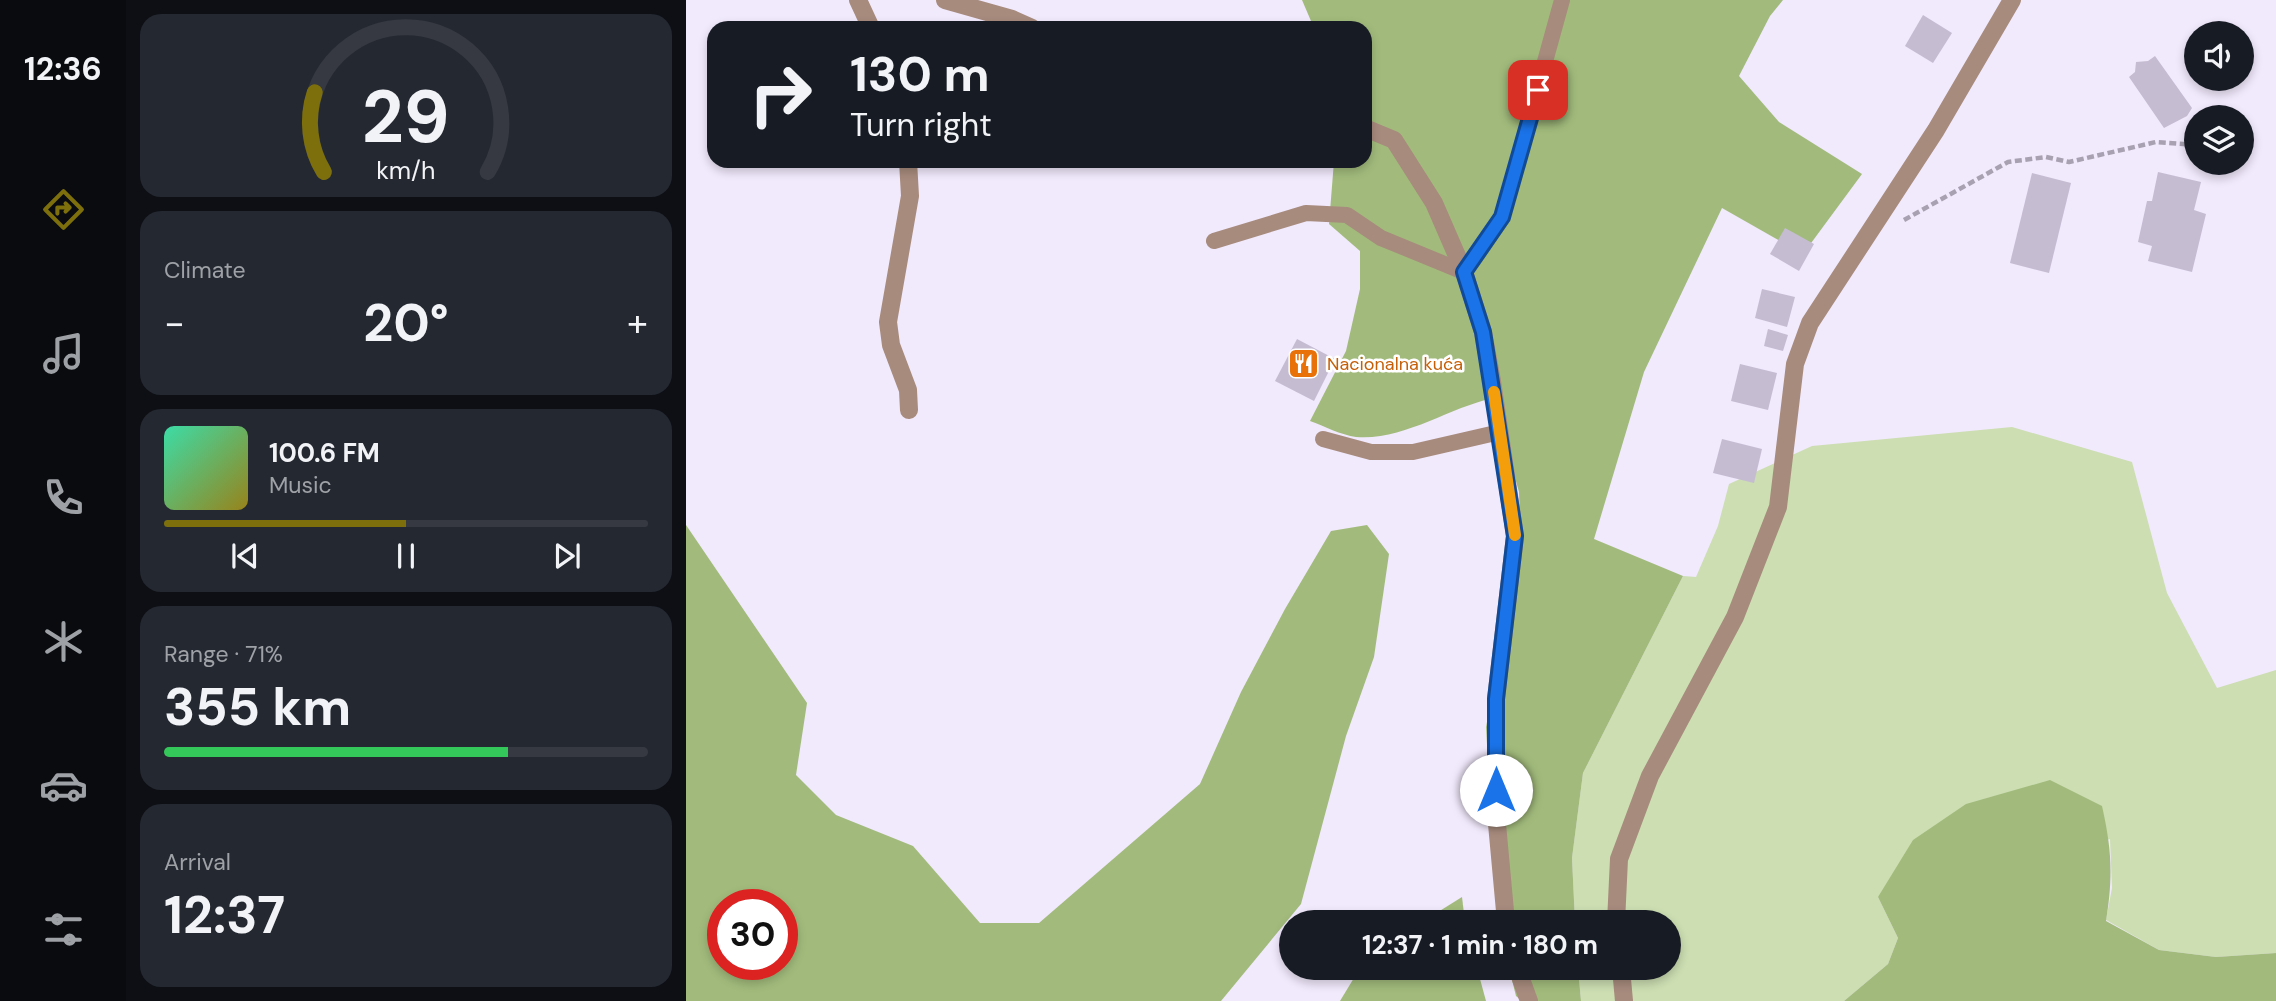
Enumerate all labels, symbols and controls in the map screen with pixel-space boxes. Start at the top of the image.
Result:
map controls [2184,21,2254,175]
button: sound [2184,21,2254,91]
text: 130 m [850,42,990,106]
text: 12:36 [24,48,102,90]
icon: right [735,49,826,140]
pin [1508,60,1568,120]
text: 29 [362,70,450,165]
icon: arrive [1519,71,1557,109]
text: Turn right [850,104,992,146]
button: layers [2184,105,2254,175]
text: km/h [376,154,436,187]
icon: directions [39,185,88,234]
text: Climate [164,255,246,285]
text: 20° [363,289,449,357]
text: − [164,298,185,348]
text: + [627,298,648,348]
icon: music [39,329,88,378]
restaurant icon: Nacionalna kuća [1287,347,1321,381]
place label: Nacionalna kuća [1327,352,1463,376]
text: 100.6 FM [269,436,380,470]
text: Music [269,470,332,500]
icon: phone [39,473,88,522]
icon: previous [226,537,264,575]
icon: pause [387,537,425,575]
icon: next [548,537,586,575]
icon: climate [39,617,88,666]
text: Range · 71% [164,639,283,669]
text: 355 km [164,673,351,741]
position arrow [1459,753,1533,827]
icon: car [39,761,88,810]
text: Arrival [164,847,231,877]
text: 12:37 [164,881,285,949]
speed limit sign: 30 [707,889,798,980]
icon: filters [39,905,88,954]
text: 12:37 · 1 min · 180 m [1362,928,1598,962]

